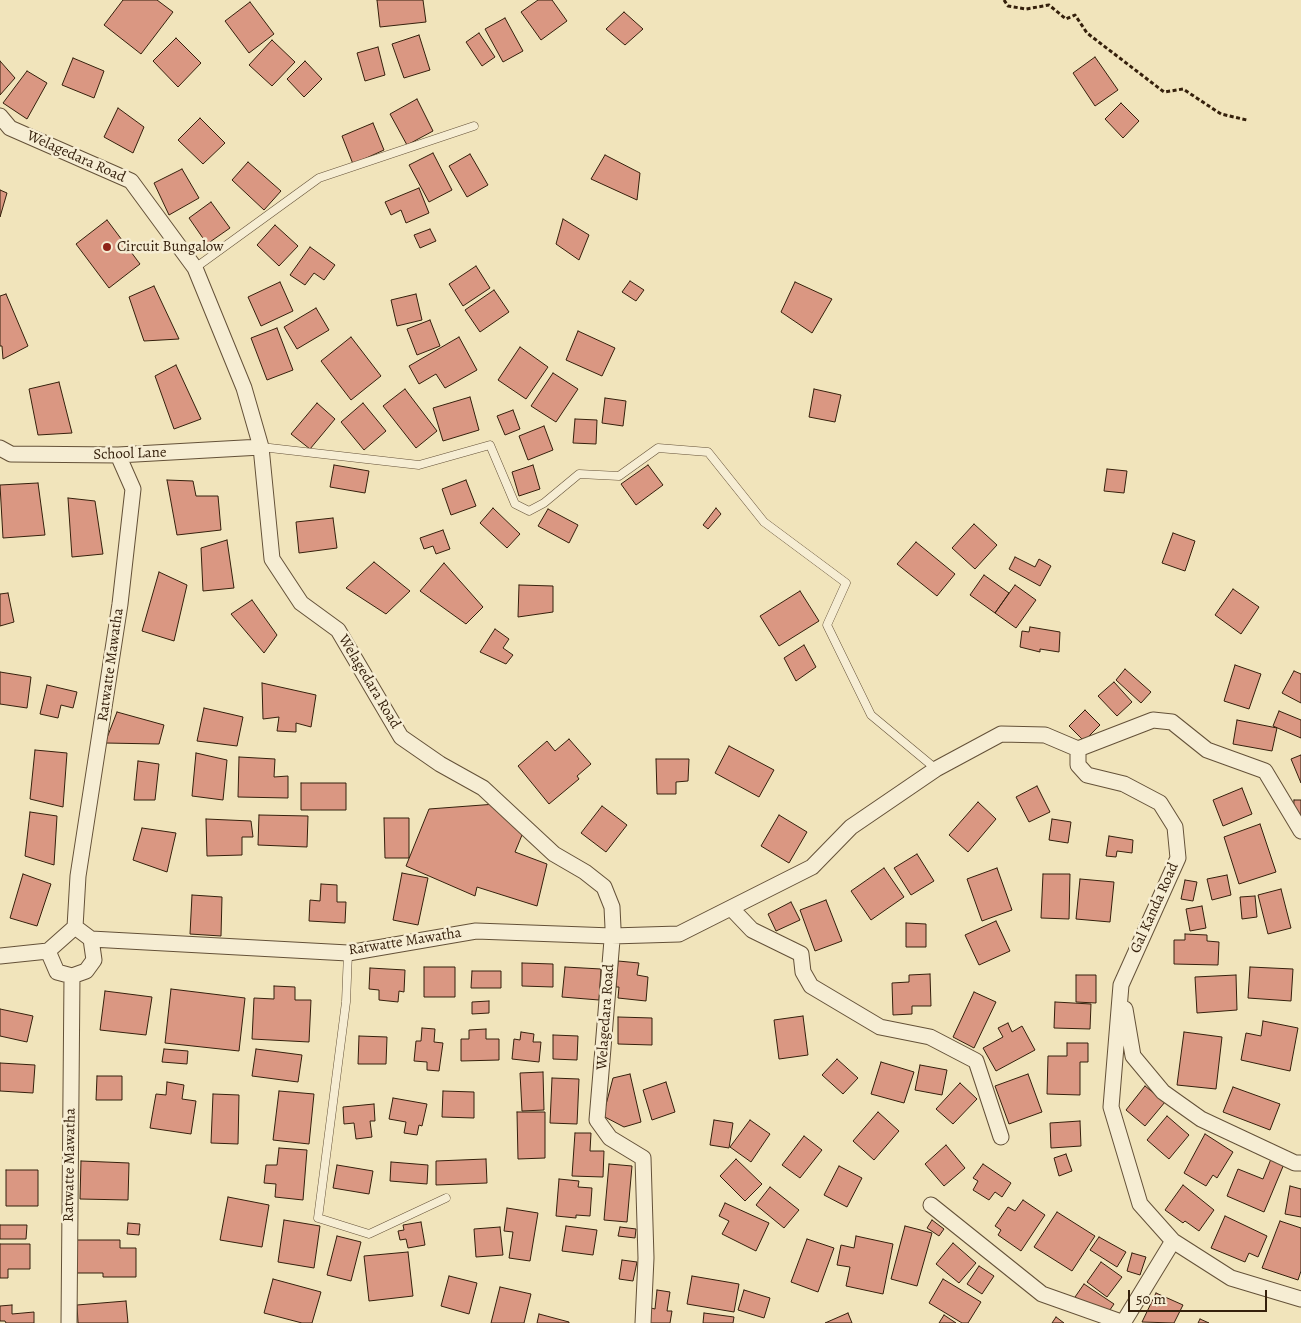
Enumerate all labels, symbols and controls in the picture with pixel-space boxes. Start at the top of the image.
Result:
street label: Welagedara Road [24,127,128,187]
place label: Circuit Bungalow [117,238,224,256]
marker: Circuit Bungalow [101,241,113,253]
street label: School Lane [93,444,167,464]
street label: Ratwatte Mawatha [94,607,128,723]
street label: Welagedara Road [334,632,404,732]
street label: Gal Kanda Road [1127,860,1183,956]
street label: Ratwatte Mawatha [347,924,463,960]
street label: Welagedara Road [593,963,619,1071]
street label: Ratwatte Mawatha [60,1108,80,1222]
scale bar [1131,1280,1270,1312]
text: 50 m [1136,1289,1166,1309]

